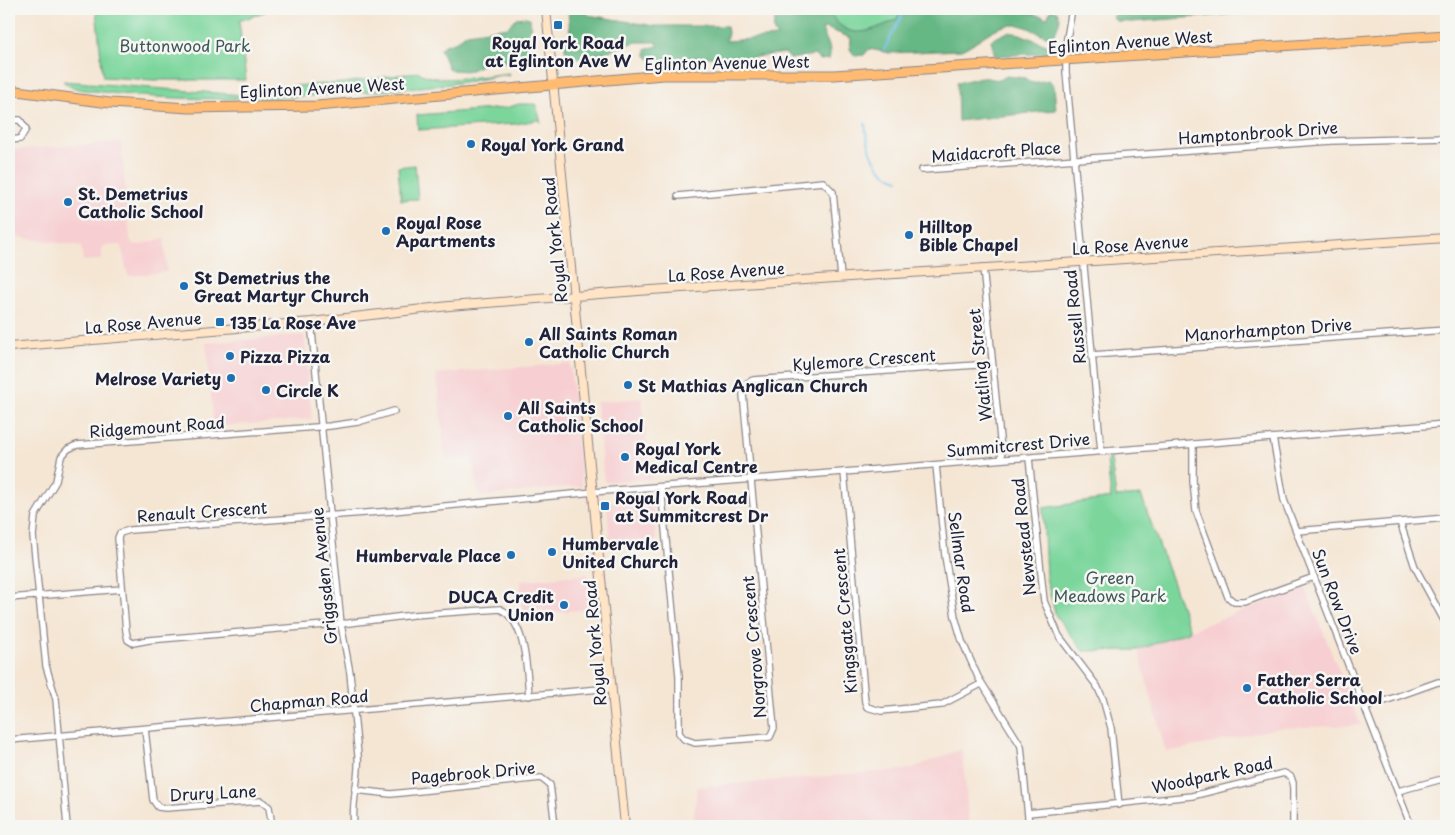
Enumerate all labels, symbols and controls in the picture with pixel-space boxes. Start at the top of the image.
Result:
marker: Royal York Road at Eglinton Ave W [552,19,564,31]
street label: Eglinton Avenue West [1047,23,1213,59]
place label: Royal York Road at Eglinton Ave W [485,30,632,72]
park label: Buttonwood Park [119,33,251,57]
street label: Eglinton Avenue West [644,49,810,75]
street label: Eglinton Avenue West [239,71,405,103]
street label: Hamptonbrook Drive [1177,114,1339,150]
place label: Royal York Grand [481,132,624,156]
street label: Maidacroft Place [930,134,1062,168]
marker: Royal York Grand [465,138,477,150]
street label: Royal York Road [535,176,573,304]
place label: St. Demetrius Catholic School [78,181,204,223]
marker: St. Demetrius Catholic School [62,196,74,208]
place label: Royal Rose Apartments [396,210,495,252]
place label: Hilltop Bible Chapel [919,214,1018,256]
marker: Royal Rose Apartments [380,225,392,237]
street label: La Rose Avenue [1071,228,1189,260]
marker: Hilltop Bible Chapel [903,229,915,241]
street label: La Rose Avenue [667,255,785,287]
place label: St Demetrius the Great Martyr Church [194,265,369,307]
street label: Russell Road [1057,268,1091,366]
marker: St Demetrius the Great Martyr Church [178,280,190,292]
street label: La Rose Avenue [84,305,202,339]
street label: Watling Street [961,307,997,423]
place label: 135 La Rose Ave [230,310,356,334]
street label: Manorhampton Drive [1184,311,1352,347]
marker: 135 La Rose Ave [214,316,226,328]
place label: All Saints Roman Catholic Church [538,321,678,363]
marker: All Saints Roman Catholic Church [523,336,535,348]
street label: Kylemore Crescent [792,342,937,376]
place label: Pizza Pizza [240,344,330,368]
marker: Pizza Pizza [224,350,236,362]
place label: Melrose Variety [95,366,221,390]
marker: Melrose Variety [225,372,237,384]
place label: St Mathias Anglican Church [638,373,868,397]
place label: Circle K [276,378,339,402]
marker: St Mathias Anglican Church [622,379,634,391]
marker: Circle K [260,384,272,396]
place label: All Saints Catholic School [517,395,644,437]
street label: Ridgemount Road [88,409,226,443]
marker: All Saints Catholic School [502,410,514,422]
street label: Summitcrest Drive [945,426,1091,462]
place label: Royal York Medical Centre [635,436,758,478]
marker: Royal York Medical Centre [619,451,631,463]
street label: Newstead Road [1005,477,1041,597]
place label: Royal York Road at Summitcrest Dr [615,485,769,527]
street label: Renault Crescent [136,494,268,528]
marker: Royal York Road at Summitcrest Dr [599,500,611,512]
street label: Griggsden Avenue [304,506,342,646]
street label: Sellmar Road [943,510,981,614]
place label: Humbervale United Church [562,531,678,573]
place label: Humbervale Place [356,543,501,567]
street label: Sun Row Drive [1307,545,1369,657]
marker: Humbervale United Church [546,546,558,558]
street label: Kingsgate Crescent [826,547,862,695]
marker: Humbervale Place [505,549,517,561]
park label: Green Meadows Park [1054,565,1167,607]
street label: Norgrove Crescent [735,574,771,719]
street label: Royal York Road [577,579,611,707]
place label: DUCA Credit Union [448,584,554,626]
marker: DUCA Credit Union [558,599,570,611]
place label: Father Serra Catholic School [1257,667,1383,709]
marker: Father Serra Catholic School [1241,682,1253,694]
street label: Chapman Road [249,683,369,717]
street label: Woodpark Road [1149,749,1275,799]
street label: Pagebrook Drive [410,755,536,789]
street label: Drury Lane [169,778,257,806]

